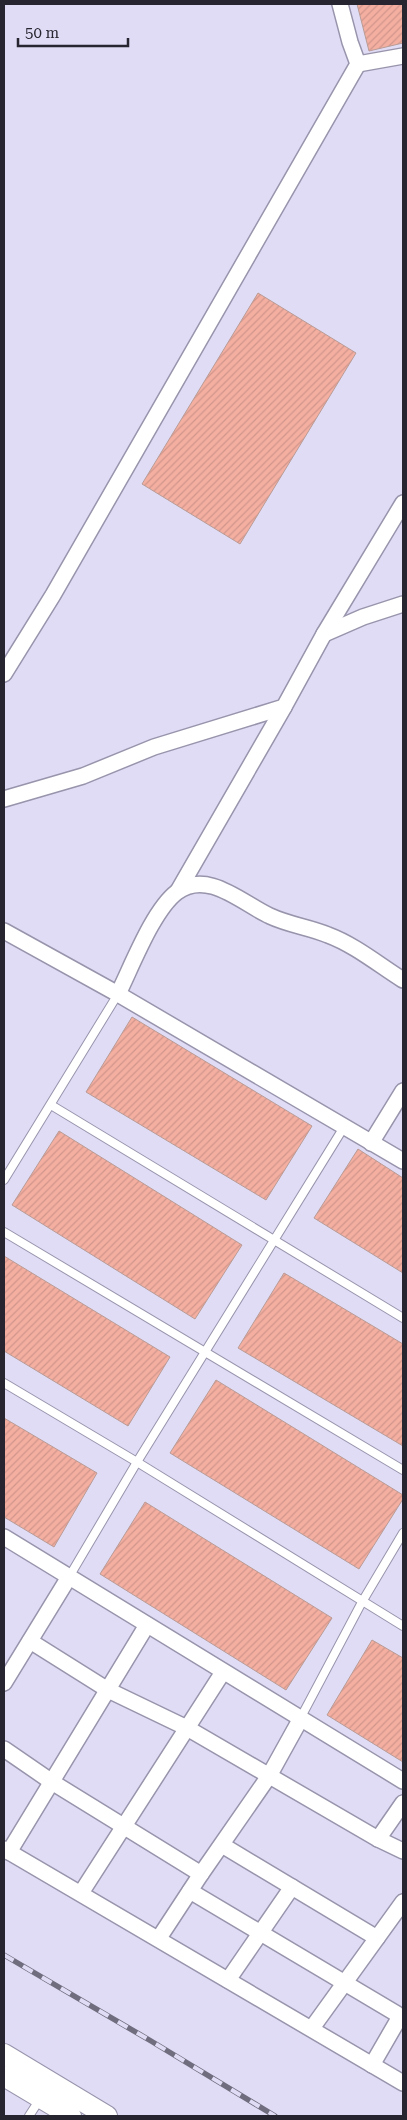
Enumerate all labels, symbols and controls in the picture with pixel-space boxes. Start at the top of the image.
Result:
scale bar [18,15,128,47]
text: 50 m [25,24,60,42]

